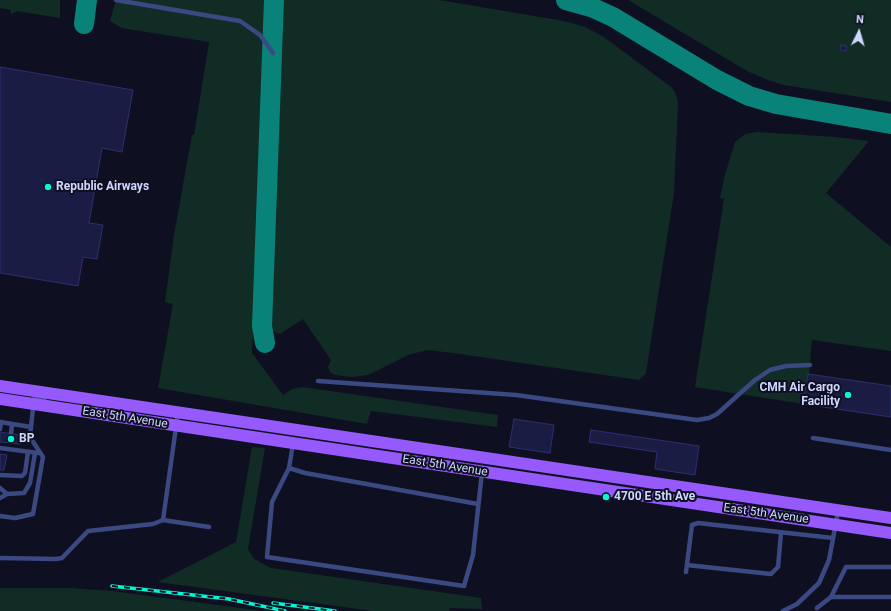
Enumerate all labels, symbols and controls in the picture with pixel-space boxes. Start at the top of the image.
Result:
north arrow [839,12,879,52]
text: N [856,13,865,26]
place label: Republic Airways [56,180,149,194]
marker: Republic Airways [43,182,53,192]
place label: CMH Air Cargo Facility [759,381,840,409]
marker: CMH Air Cargo Facility [843,390,853,400]
street label: East 5th Avenue [81,404,169,432]
place label: BP [19,432,34,446]
marker: BP [6,434,16,444]
street label: East 5th Avenue [401,452,489,480]
place label: 4700 E 5th Ave [614,490,695,504]
marker: 4700 E 5th Ave [601,492,611,502]
street label: East 5th Avenue [722,501,810,527]

